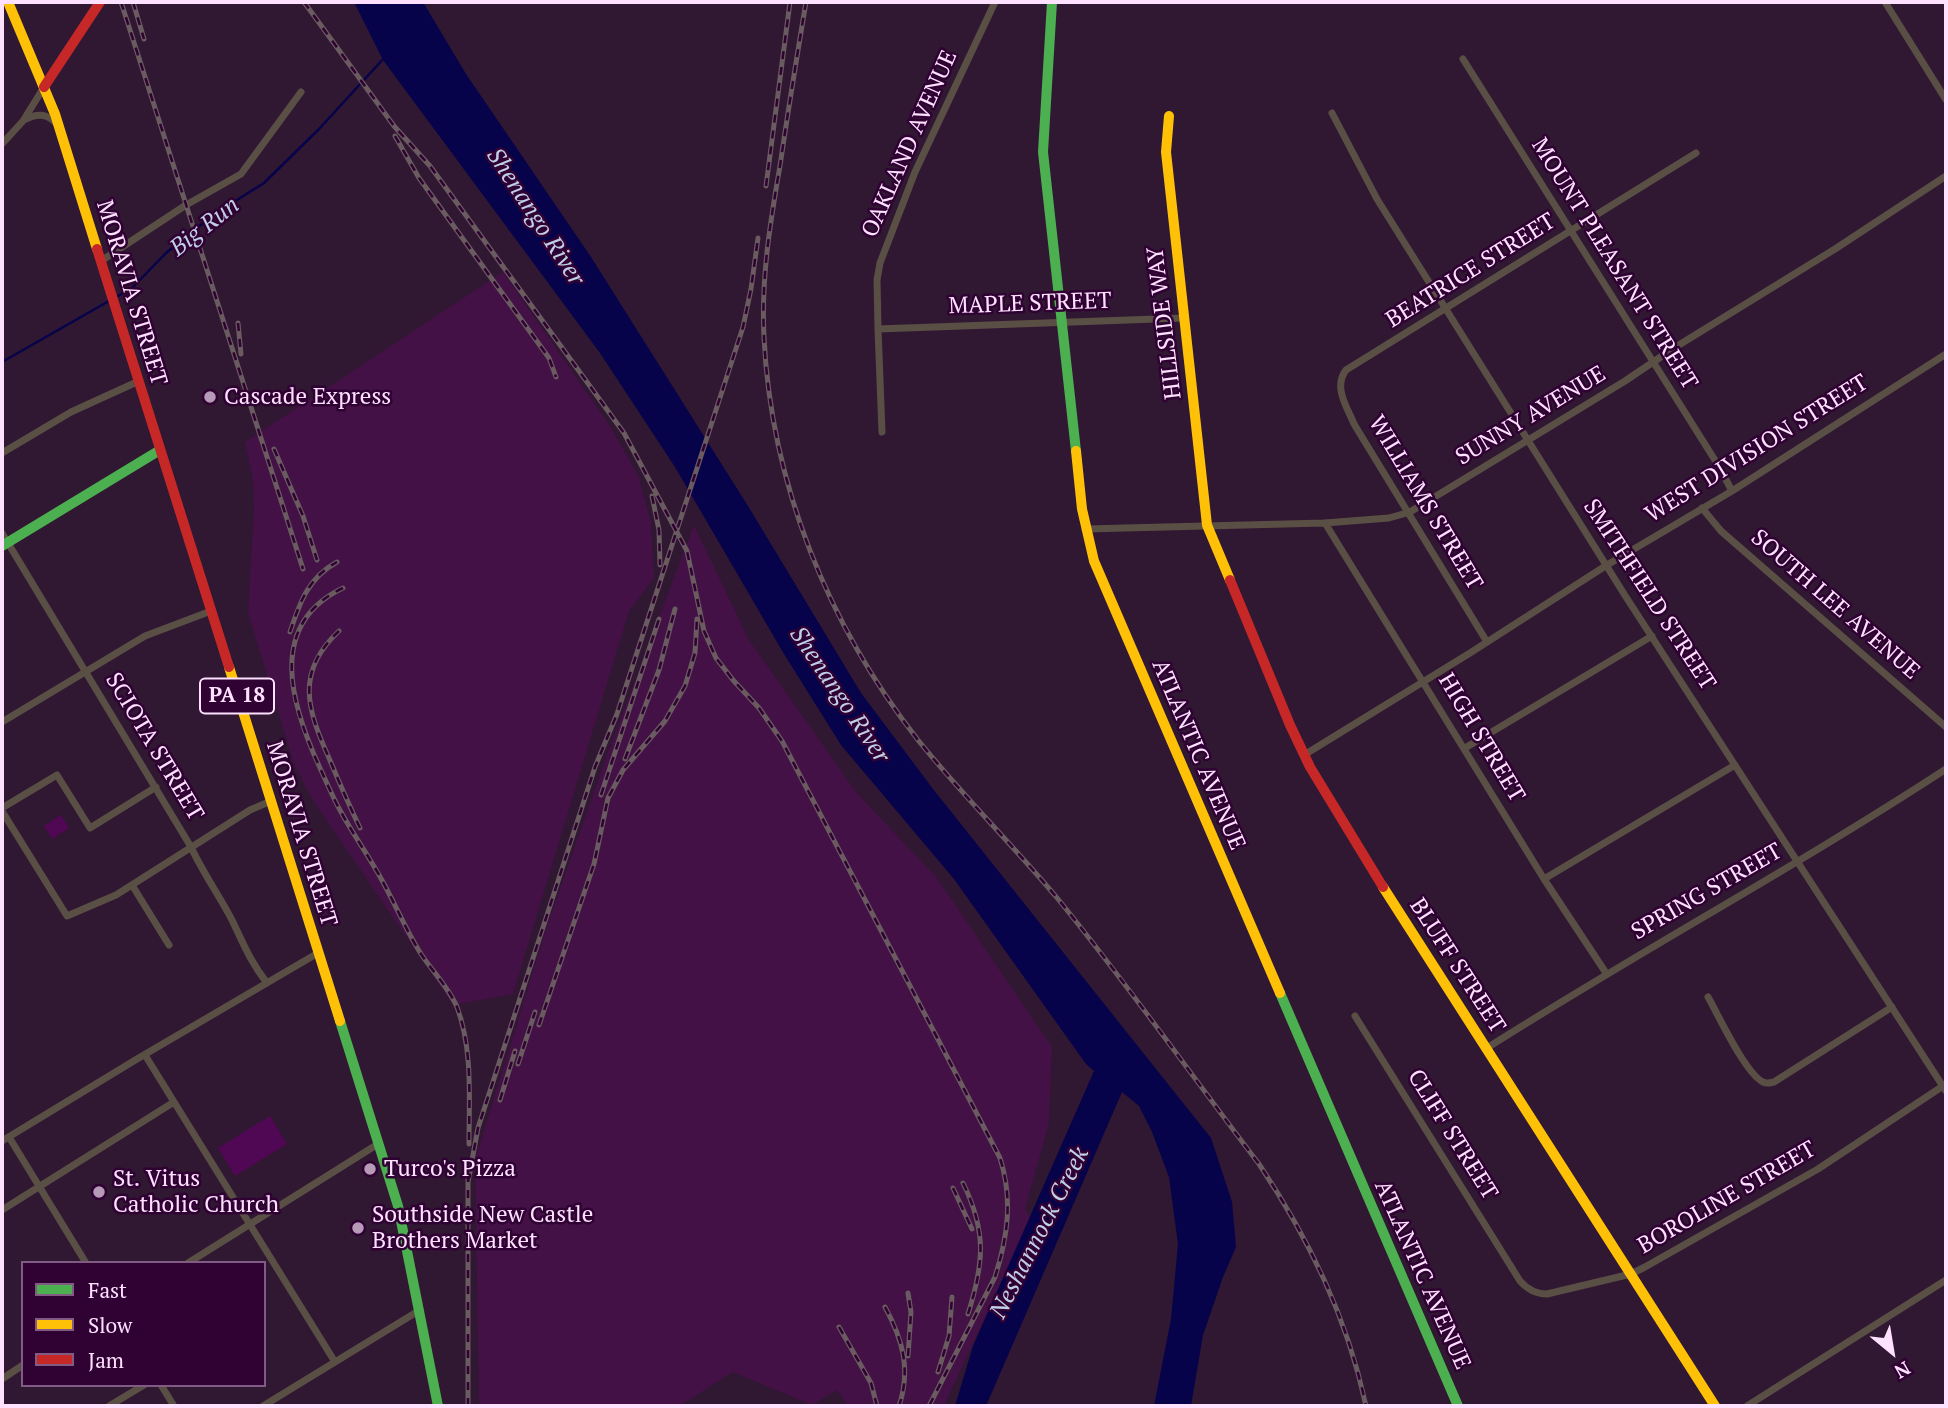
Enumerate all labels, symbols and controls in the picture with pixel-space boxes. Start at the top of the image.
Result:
street label: OAKLAND AVENUE [856,46,964,242]
street label: MOUNT PLEASANT STREET [1525,133,1703,395]
water label: Shenango River [480,143,590,291]
water label: Big Run [165,191,245,263]
street label: MORAVIA STREET [90,197,172,389]
street label: BEATRICE STREET [1381,208,1561,334]
street label: HILLSIDE WAY [1142,245,1188,401]
street label: MAPLE STREET [948,287,1112,321]
street label: SUNNY AVENUE [1451,360,1611,472]
street label: WEST DIVISION STREET [1641,369,1873,529]
place label: Cascade Express [224,383,391,411]
marker: Cascade Express [202,389,218,405]
street label: WILLIAMS STREET [1362,411,1488,595]
street label: SMITHFIELD STREET [1577,494,1721,696]
street label: SOUTH LEE AVENUE [1745,524,1925,686]
water label: Shenango River [783,621,895,769]
street label: ATLANTIC AVENUE [1145,656,1251,854]
street label: SCIOTA STREET [99,668,209,826]
street label: HIGH STREET [1432,669,1530,807]
road number: PA 18 [200,678,274,714]
street label: MORAVIA STREET [260,738,342,930]
street label: SPRING STREET [1627,838,1787,946]
street label: BLUFF STREET [1403,893,1511,1039]
street label: CLIFF STREET [1401,1065,1503,1205]
street label: BOROLINE STREET [1633,1136,1821,1260]
water label: Neshannock Creek [984,1143,1096,1323]
place label: Turco's Pizza [384,1155,516,1183]
marker: Turco's Pizza [362,1161,378,1177]
place label: St. Vitus Catholic Church [113,1165,279,1219]
street label: ATLANTIC AVENUE [1368,1176,1476,1374]
marker: St. Vitus Catholic Church [91,1184,107,1200]
place label: Southside New Castle Brothers Market [372,1201,593,1255]
marker: Southside New Castle Brothers Market [350,1220,366,1236]
legend [21,1261,266,1387]
text: Fast [88,1276,127,1304]
text: Slow [88,1311,132,1339]
north arrow [1857,1317,1927,1387]
text: Jam [88,1346,124,1374]
text: N [1890,1356,1915,1385]

